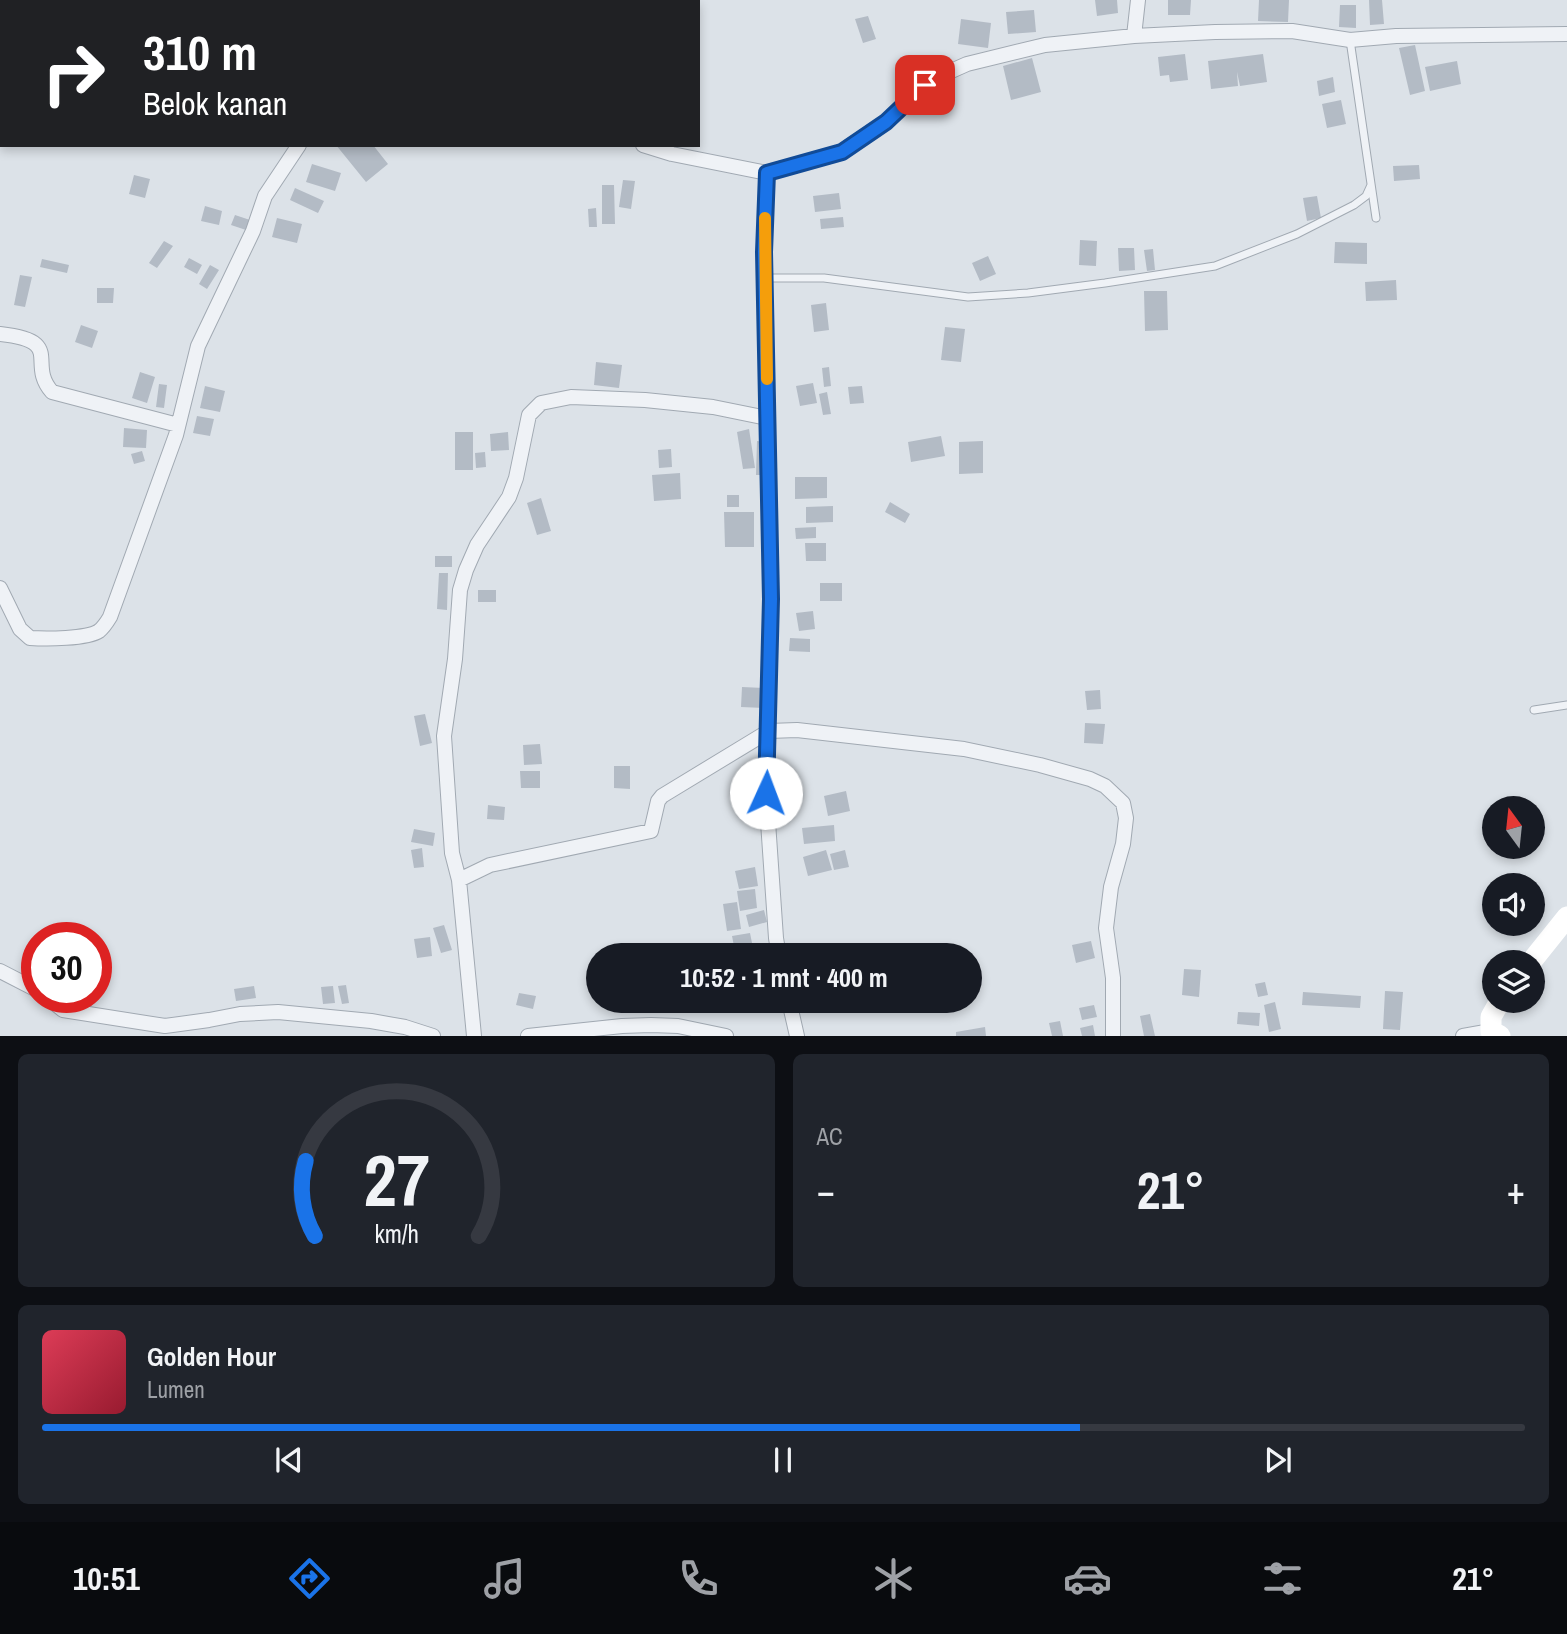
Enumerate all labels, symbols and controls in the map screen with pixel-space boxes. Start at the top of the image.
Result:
text: 310 m [143,19,257,85]
icon: right [28,28,119,119]
pin [895,55,955,115]
icon: arrive [906,66,944,104]
text: Belok kanan [143,82,287,125]
position arrow [729,756,803,830]
north arrow [1482,796,1545,859]
map controls [1482,796,1545,1013]
button: sound [1482,873,1545,936]
speed limit sign: 30 [21,922,112,1013]
button: layers [1482,950,1545,1013]
text: 10:52 · 1 mnt · 400 m [680,960,888,995]
text: AC [817,1121,843,1152]
text: 27 [363,1132,429,1230]
text: 21° [1137,1155,1205,1225]
text: − [817,1165,835,1216]
text: + [1507,1165,1525,1216]
text: km/h [374,1217,418,1251]
text: Golden Hour [147,1339,276,1374]
text: Lumen [147,1374,205,1405]
icon: previous [270,1441,308,1479]
icon: pause [764,1441,802,1479]
icon: next [1259,1441,1297,1479]
icon: directions [285,1554,334,1603]
icon: music [480,1554,529,1603]
icon: phone [674,1554,723,1603]
icon: climate [869,1554,918,1603]
icon: car [1063,1554,1112,1603]
icon: filters [1258,1554,1307,1603]
text: 10:51 [73,1557,140,1600]
text: 21° [1452,1557,1494,1600]

